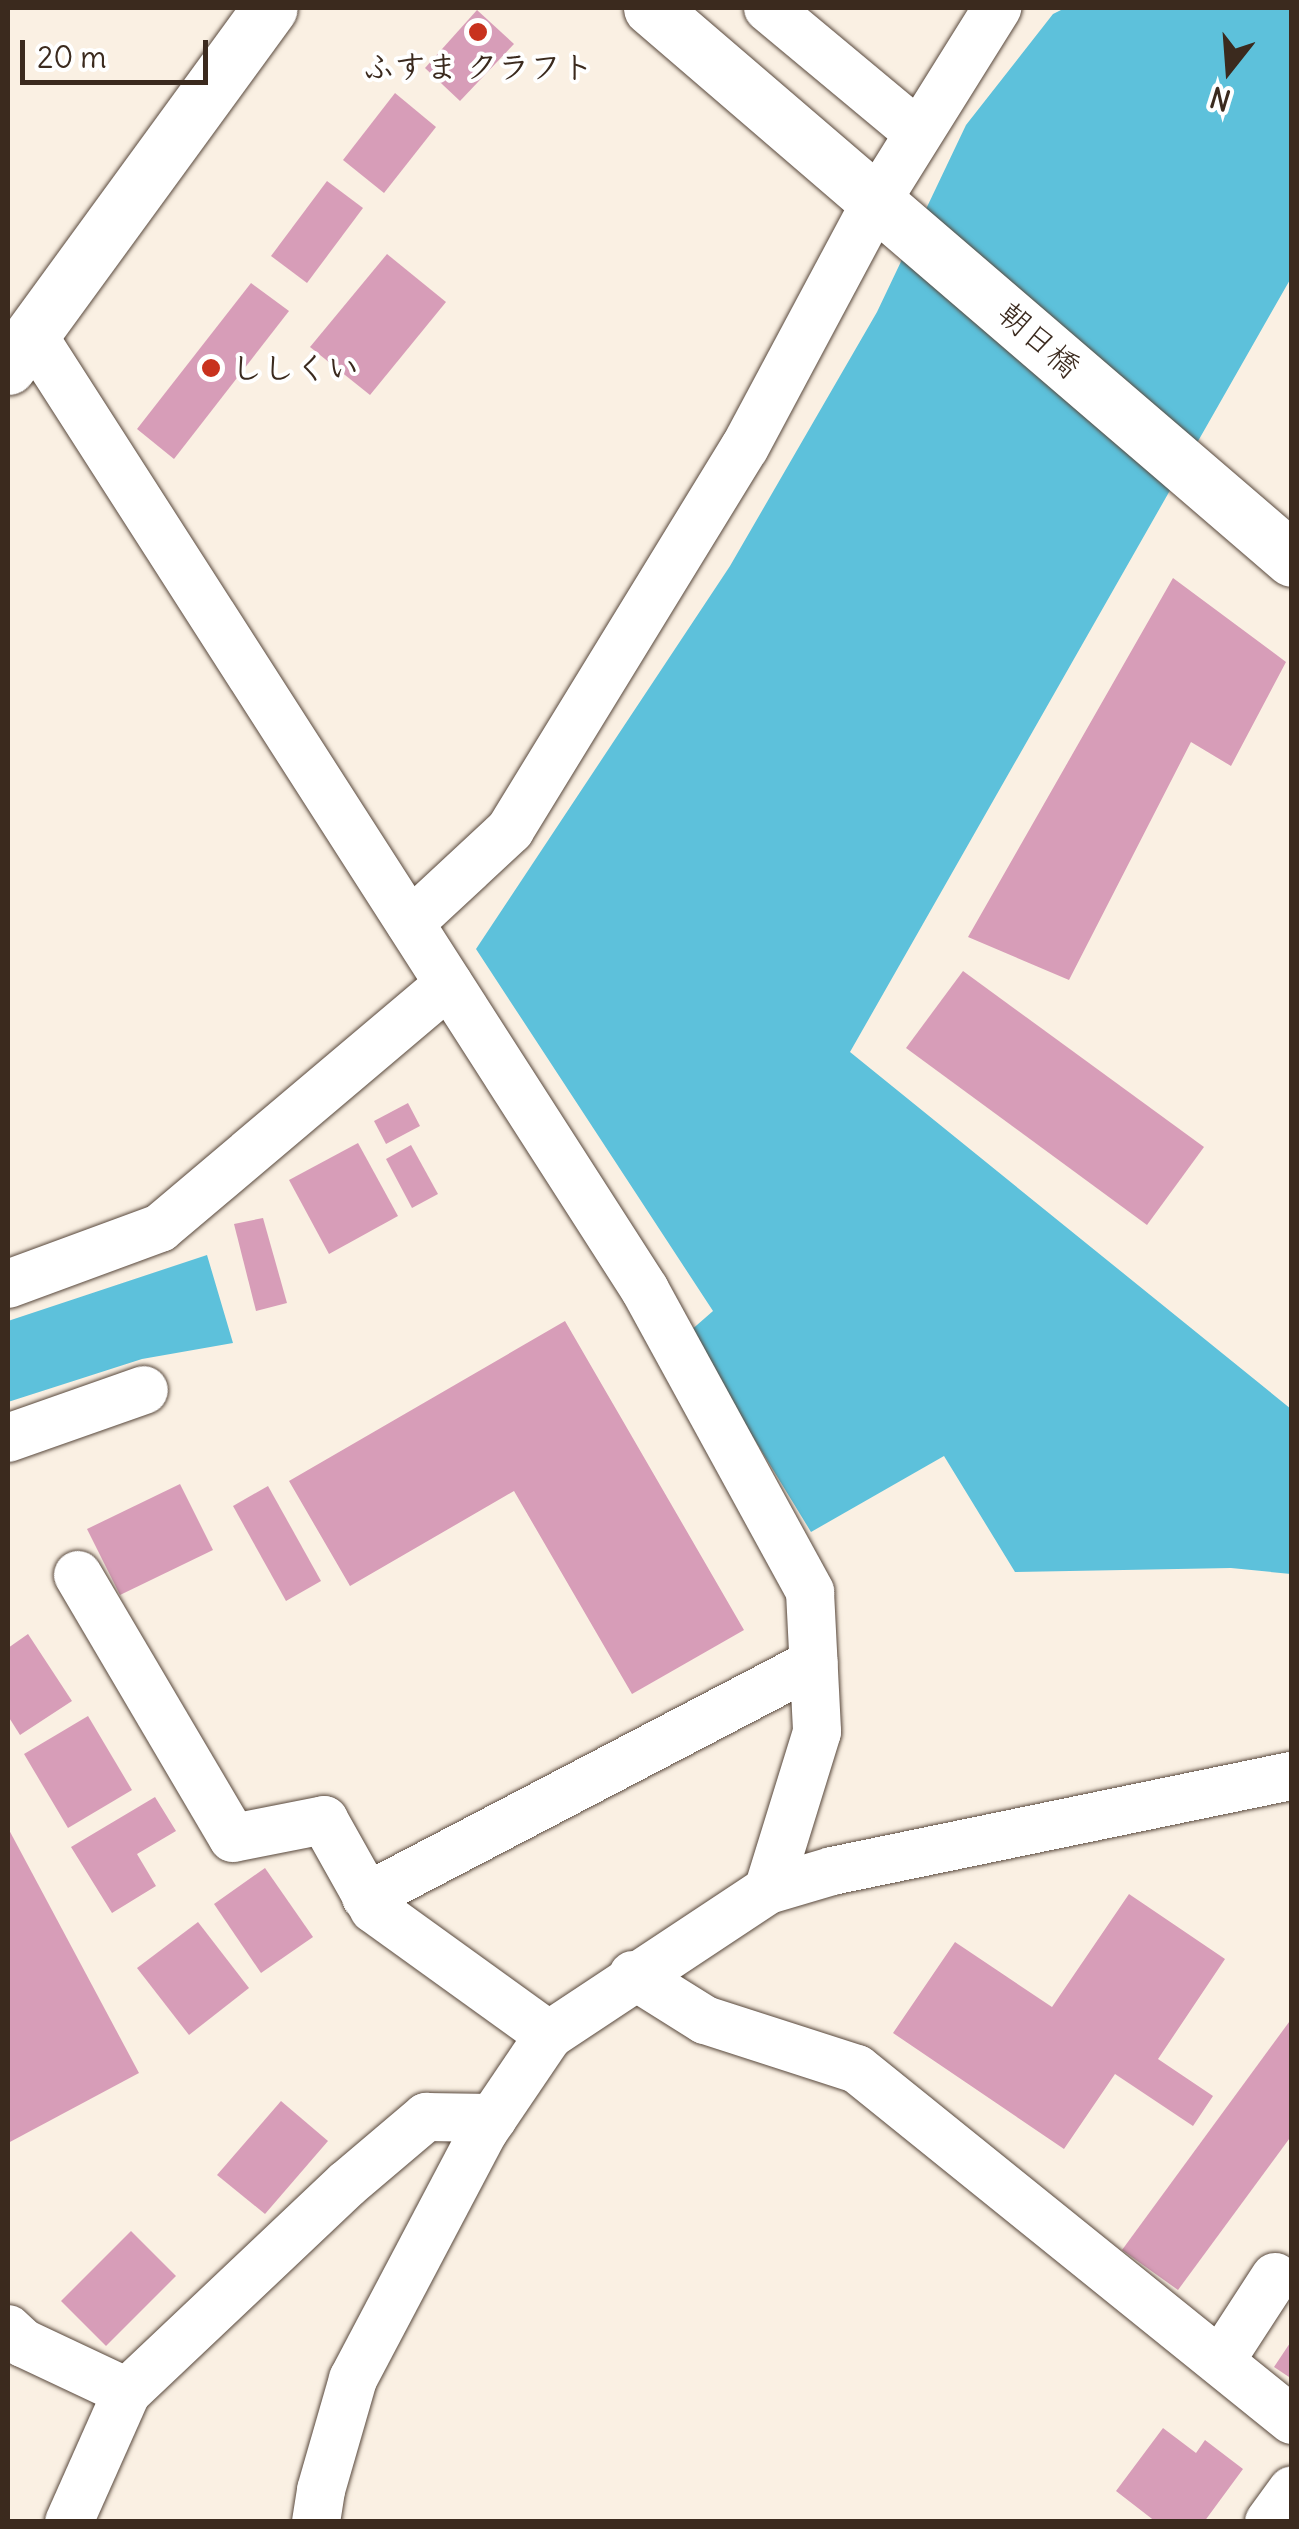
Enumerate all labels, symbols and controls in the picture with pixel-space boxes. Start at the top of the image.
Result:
scale bar [25,20,212,82]
north arrow [1179,20,1279,120]
marker: ふすま クラフト [467,21,489,43]
text: 20 m [37,38,107,76]
place label: ふすま クラフト [362,48,594,86]
text: N [1206,79,1235,119]
street label: 朝日橋 [990,294,1088,386]
place label: ししくい [231,349,359,387]
marker: ししくい [200,357,222,379]

